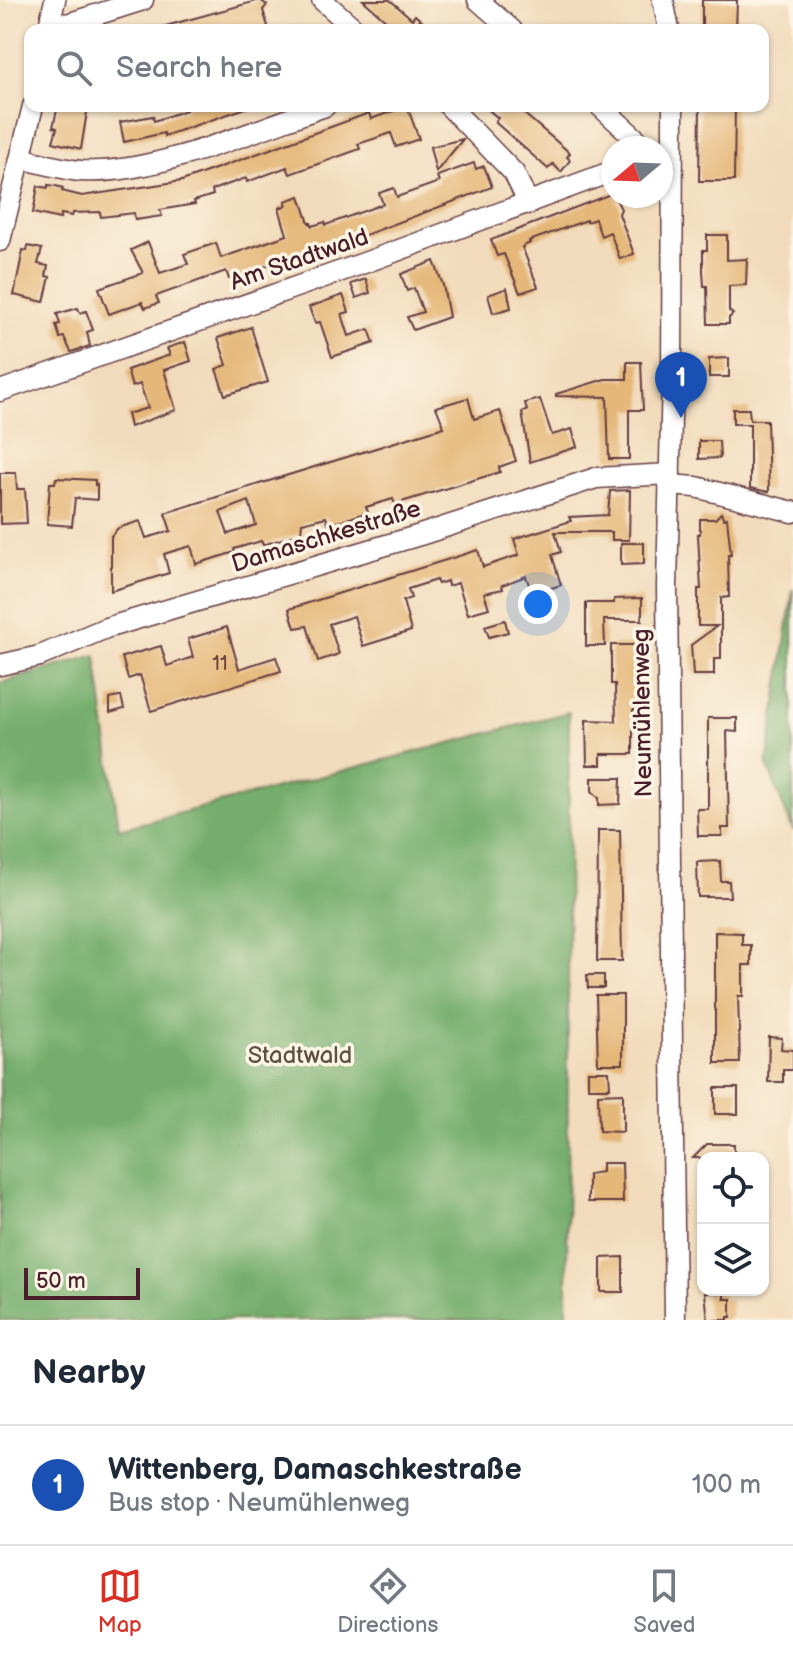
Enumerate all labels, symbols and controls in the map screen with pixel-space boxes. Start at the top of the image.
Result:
search box [24,24,769,112]
icon: search [52,46,96,90]
text: Search here [116,50,282,86]
north arrow [601,136,673,208]
street label: Am Stadtwald [226,222,372,297]
pin: 1 [655,352,707,418]
street label: Damaschkestraße [228,494,424,579]
your location [518,584,558,624]
street label: Neumühlenweg [627,628,658,798]
house number: 11 [212,652,228,676]
park label: Stadtwald [248,1041,352,1070]
map controls [697,1152,769,1296]
button: locate [697,1152,769,1224]
button: layers [697,1224,769,1296]
scale bar [24,1264,140,1300]
text: 50 m [36,1268,86,1295]
text: Nearby [32,1352,146,1393]
text: Wittenberg, Damaschkestraße [108,1452,522,1488]
text: 1 [53,1470,63,1501]
text: 100 m [692,1470,761,1501]
text: Bus stop · Neumühlenweg [108,1488,410,1519]
tab: Map [98,1564,142,1639]
tab: Directions [337,1564,438,1639]
tab: Saved [634,1564,695,1639]

